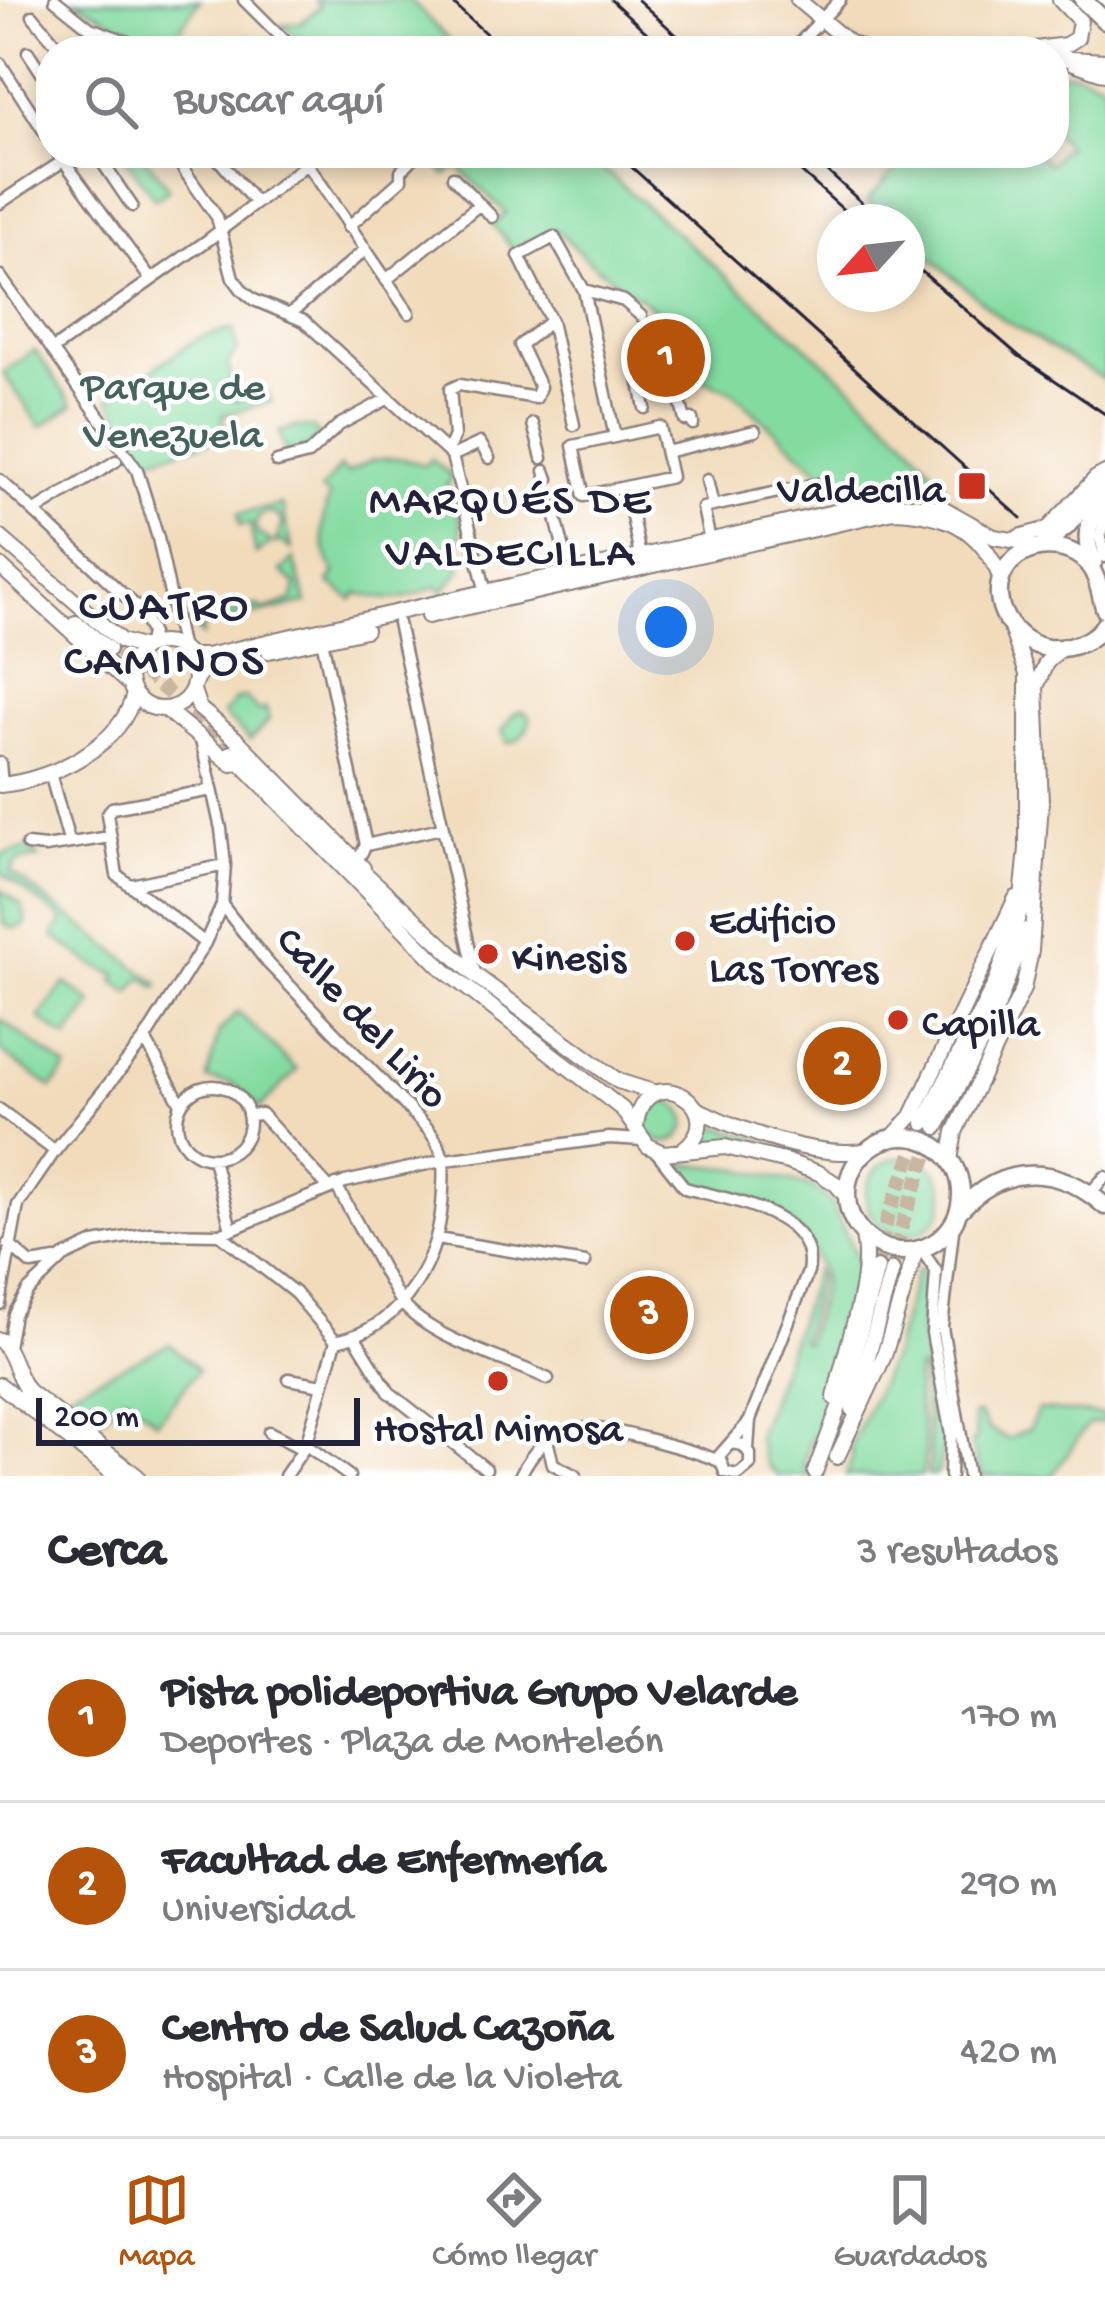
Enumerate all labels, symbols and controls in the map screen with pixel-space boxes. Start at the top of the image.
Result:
search box [36,36,1069,168]
icon: search [78,69,144,135]
text: Buscar aquí [174,76,384,129]
north arrow [817,204,925,312]
pin: 1 [627,313,705,403]
park label: Parque de Venezuela [79,366,266,463]
place label: Valdecilla [777,469,947,518]
marker: Valdecilla [956,470,988,502]
district label: MARQUÉS DE VALDECILLA [369,477,653,582]
district label: CUATRO CAMINOS [64,581,266,693]
your location [636,597,696,657]
place label: Edificio Las Torres [709,900,879,997]
street label: Calle del Lirio [263,919,457,1122]
marker: Edificio Las Torres [672,928,698,954]
place label: Kinesis [512,937,627,986]
marker: Kinesis [475,941,501,967]
place label: Capilla [922,1003,1041,1052]
marker: Capilla [885,1007,911,1033]
pin: 2 [803,1021,881,1111]
pin: 3 [610,1270,688,1360]
marker: Hostal Mimosa [485,1368,511,1394]
scale bar [36,1392,360,1445]
text: 200 m [54,1400,139,1438]
place label: Hostal Mimosa [373,1408,624,1457]
text: Cerca [48,1524,166,1584]
text: 3 resultados [857,1531,1057,1577]
text: Pista polideportiva Grupo Velarde [162,1668,797,1721]
text: 1 [79,1695,95,1741]
text: 170 m [962,1695,1057,1741]
text: Deportes · Plaza de Monteleón [162,1721,663,1767]
text: Facultad de Enfermería [162,1836,605,1889]
text: 2 [77,1863,97,1909]
text: 290 m [959,1863,1057,1909]
text: Universidad [162,1889,353,1935]
text: Centro de Salud Cazoña [162,2004,612,2057]
text: 3 [77,2031,97,2077]
text: 420 m [960,2031,1057,2077]
text: Hospital · Calle de la Violeta [162,2057,621,2103]
tab: Mapa [119,2167,195,2277]
tab: Cómo llegar [432,2167,596,2277]
tab: Guardados [834,2167,986,2277]

